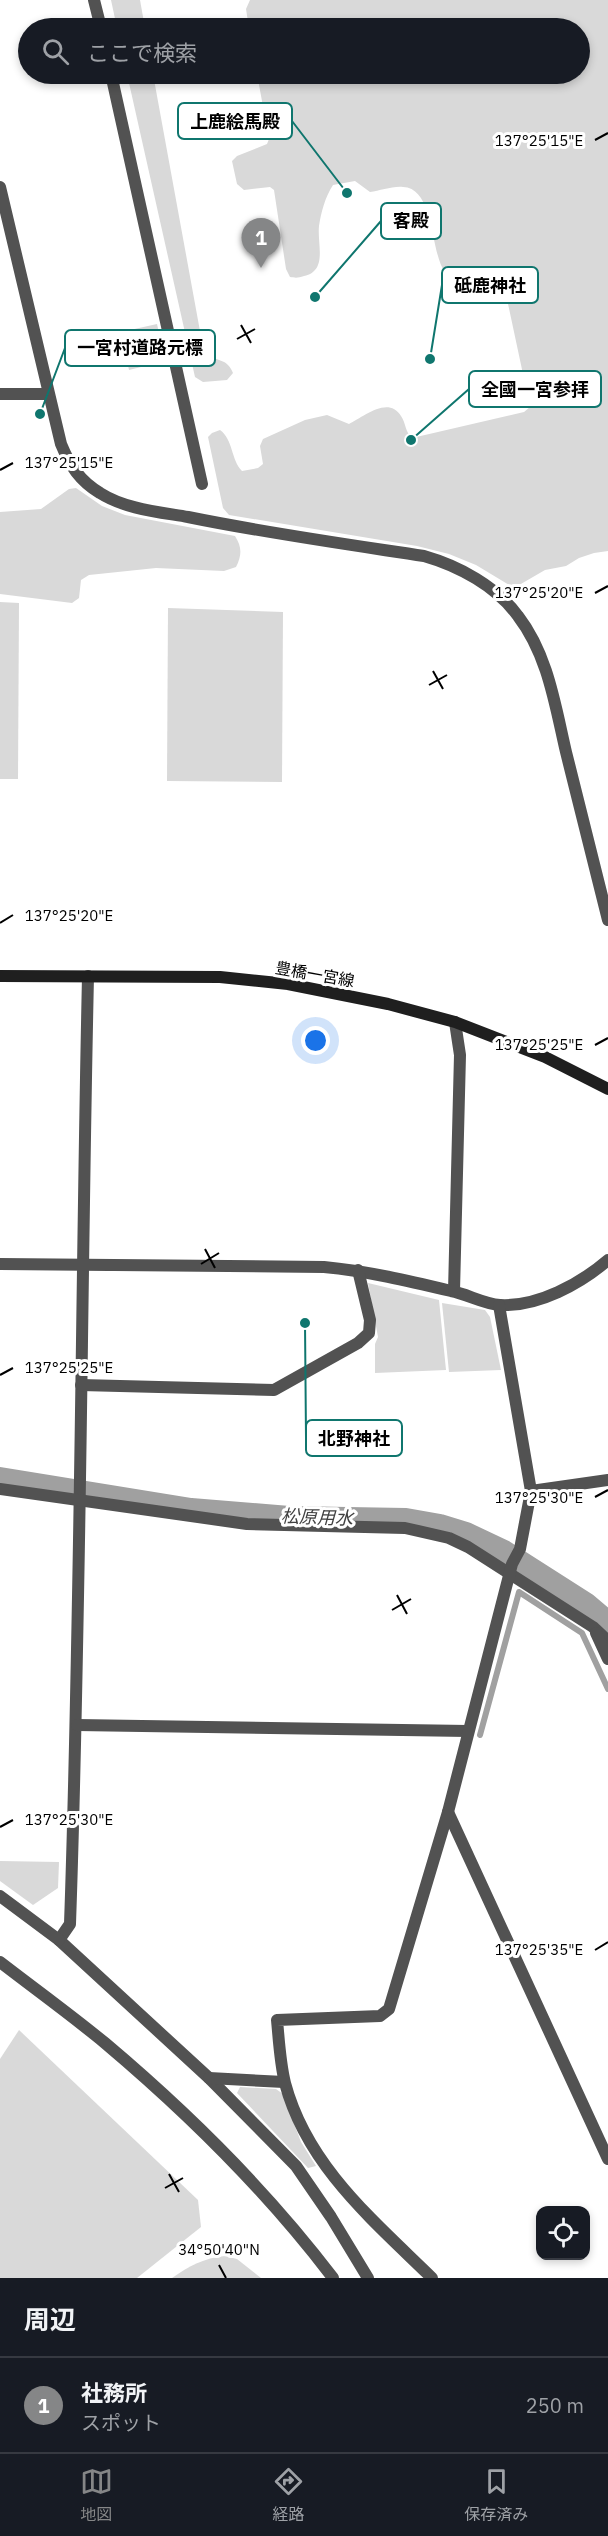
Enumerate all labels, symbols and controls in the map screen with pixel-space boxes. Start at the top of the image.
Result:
search box [18,18,590,84]
icon: search [39,35,72,68]
text: ここで検索 [87,38,197,67]
callout: 上鹿絵馬殿 [178,103,292,139]
text: 上鹿絵馬殿 [190,110,280,133]
text: 137°25'15"E [495,131,583,150]
callout: 客殿 [381,203,441,239]
text: 客殿 [393,209,429,232]
pin: 1 [242,218,280,268]
callout: 砥鹿神社 [442,267,538,303]
text: 砥鹿神社 [454,274,526,297]
callout: 一宮村道路元標 [65,330,215,366]
text: 一宮村道路元標 [77,336,203,359]
callout: 全國一宮参拝 [469,371,601,407]
text: 全國一宮参拝 [481,378,589,401]
text: 137°25'15"E [25,453,113,472]
text: 137°25'20"E [495,583,583,602]
text: 137°25'20"E [25,906,113,925]
street label: 豊橋一宮線 [274,957,356,991]
your location [301,1026,330,1055]
text: 137°25'25"E [495,1035,583,1054]
text: 137°25'25"E [25,1358,113,1377]
callout: 北野神社 [306,1420,402,1456]
text: 北野神社 [318,1427,390,1450]
text: 137°25'30"E [495,1488,583,1507]
water label: 松原用水 [281,1504,355,1530]
text: 137°25'30"E [25,1810,113,1829]
text: 137°25'35"E [495,1940,583,1959]
map controls [536,2206,590,2260]
button: locate [536,2206,590,2260]
text: 34°50'40"N [178,2240,260,2259]
text: 周辺 [24,2302,76,2336]
text: 社務所 [81,2378,147,2407]
text: 1 [38,2392,50,2419]
text: 250 m [526,2392,584,2419]
text: スポット [81,2409,161,2436]
tab: 地図 [80,2465,113,2525]
tab: 経路 [272,2465,305,2525]
tab: 保存済み [464,2465,528,2525]

